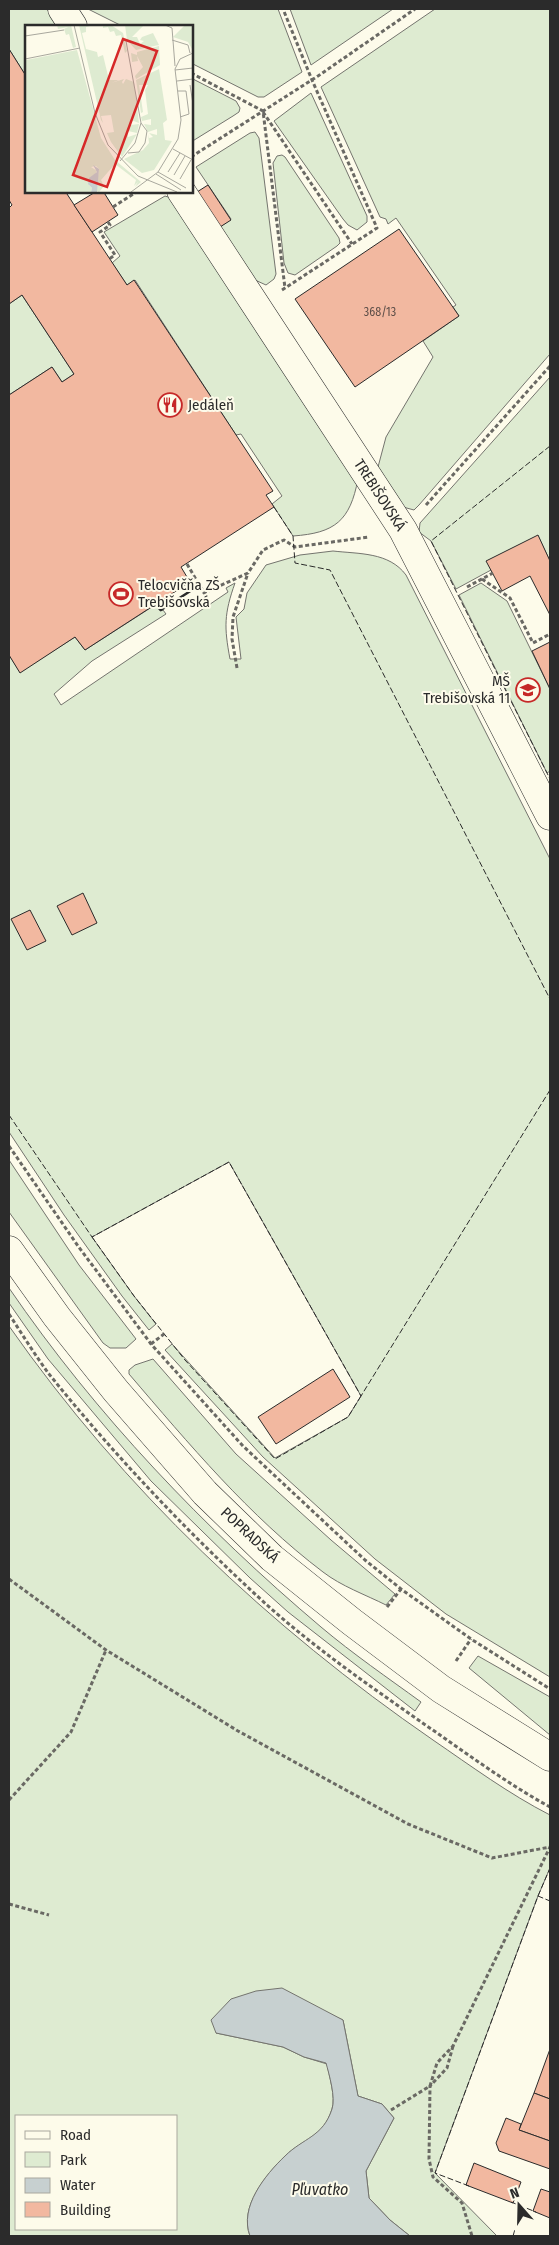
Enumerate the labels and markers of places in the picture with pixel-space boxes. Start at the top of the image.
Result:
restaurant icon: Jedáleň [157,392,183,418]
place label: Jedáleň [188,396,234,414]
place label: Telocvičňa ZŠ Trebišovská [138,576,220,611]
sports icon: Telocvičňa ZŠ Trebišovská [108,581,134,607]
place label: MŠ Trebišovská 11 [423,672,510,707]
school or university icon: MŠ Trebišovská 11 [515,677,541,703]

